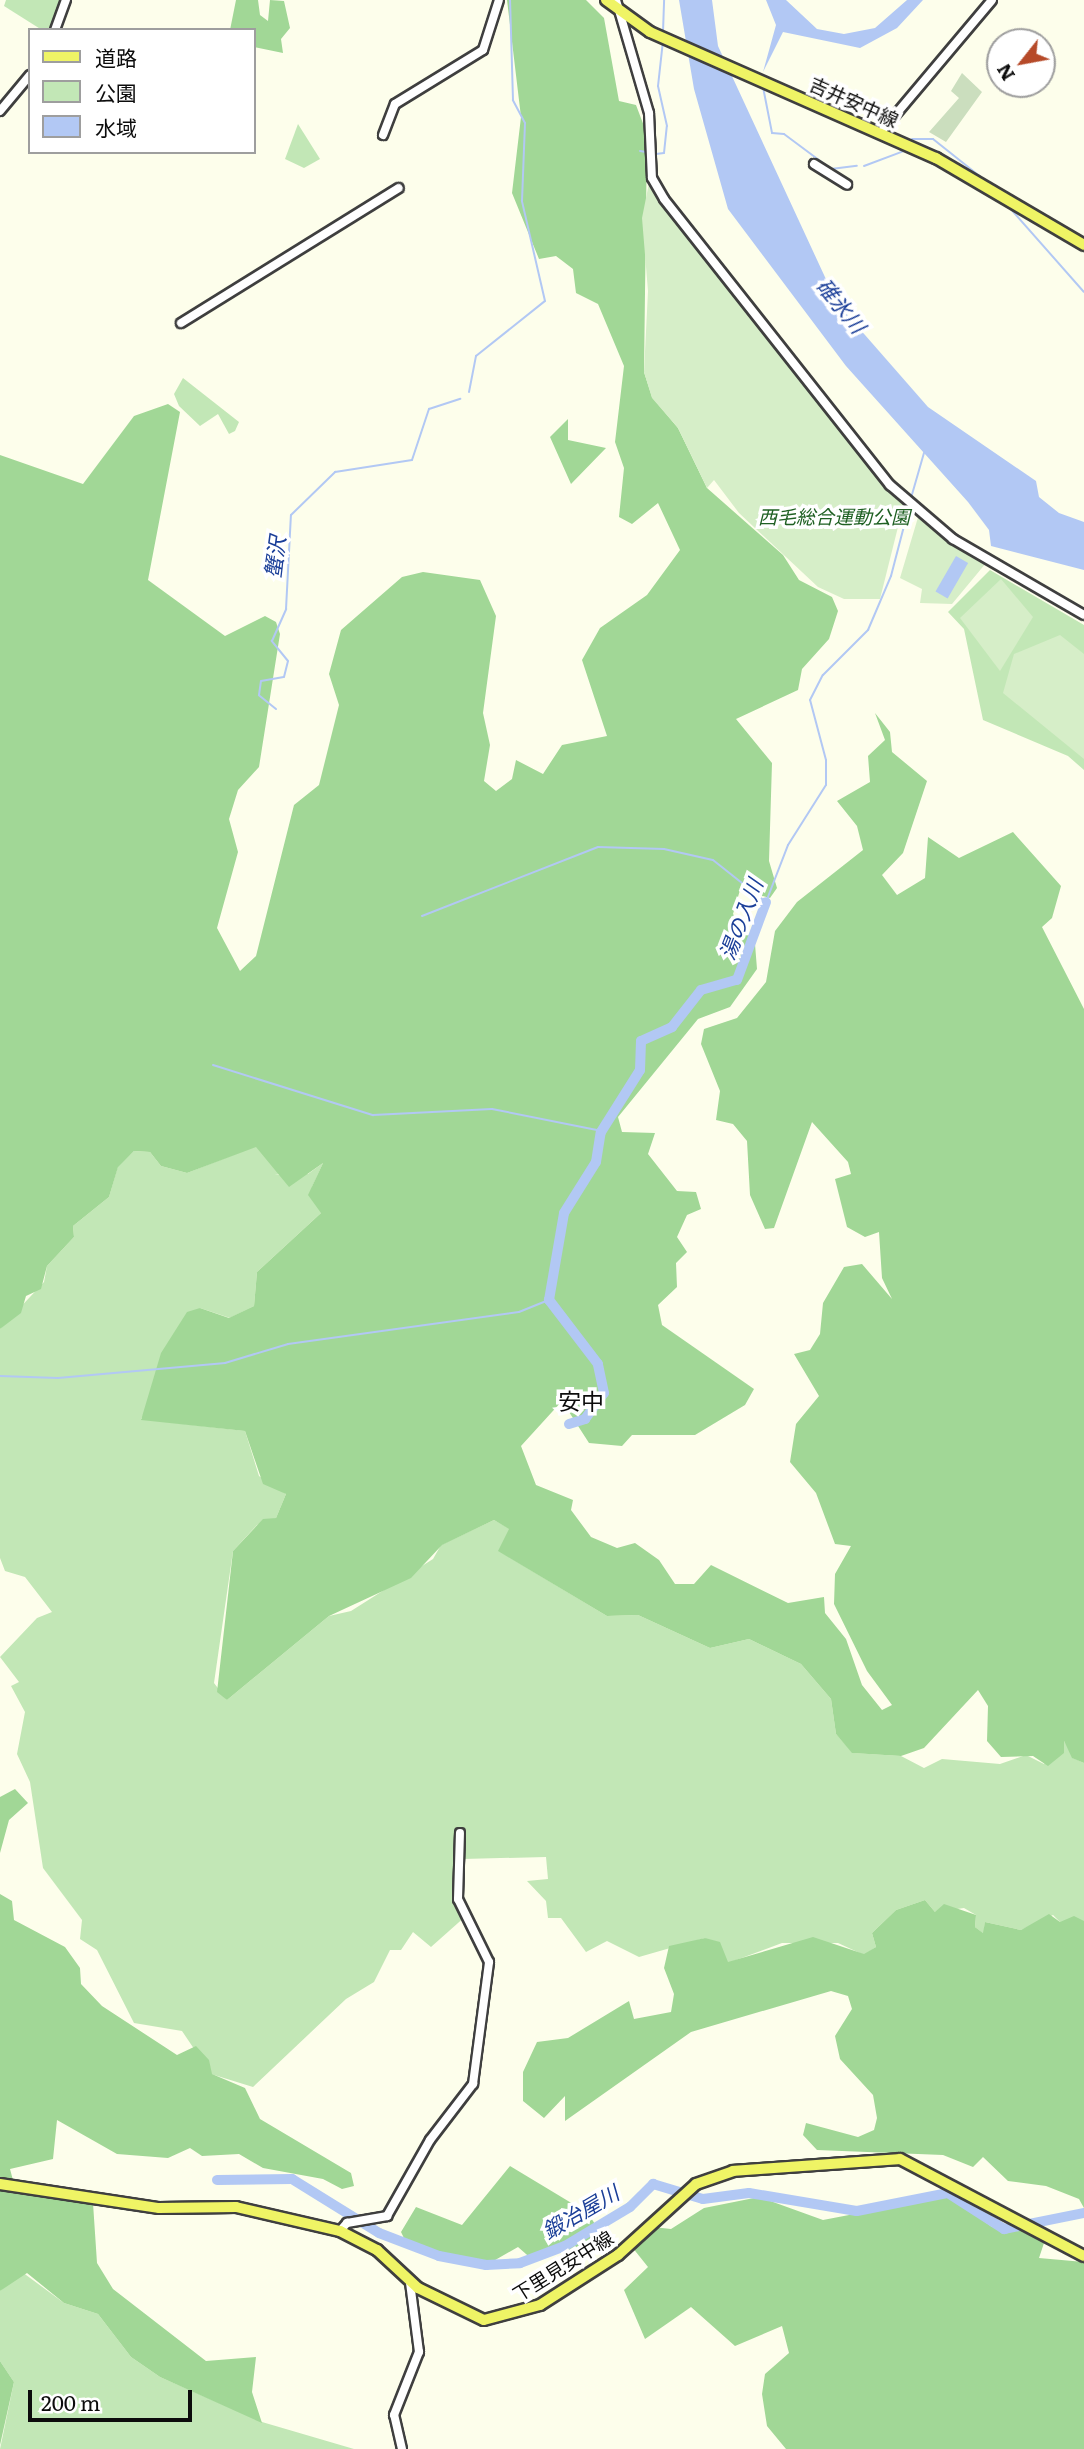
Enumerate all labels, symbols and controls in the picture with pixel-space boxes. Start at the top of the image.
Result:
legend [28,28,256,154]
north arrow [986,28,1056,98]
text: 道路 [95,41,137,72]
text: N [989,59,1021,87]
street label: 吉井安中線 [806,72,902,132]
text: 公園 [95,76,137,107]
text: 水域 [95,111,137,142]
water label: 碓氷川 [812,273,872,337]
park label: 西毛総合運動公園 [758,506,910,528]
water label: 蟹沢 [259,534,289,580]
water label: 湯の入川 [713,875,767,963]
district label: 安中 [558,1386,604,1414]
water label: 鍛冶屋川 [537,2179,623,2243]
street label: 下里見安中線 [509,2226,617,2306]
scale bar [32,2376,196,2420]
text: 200 m [41,2386,101,2417]

